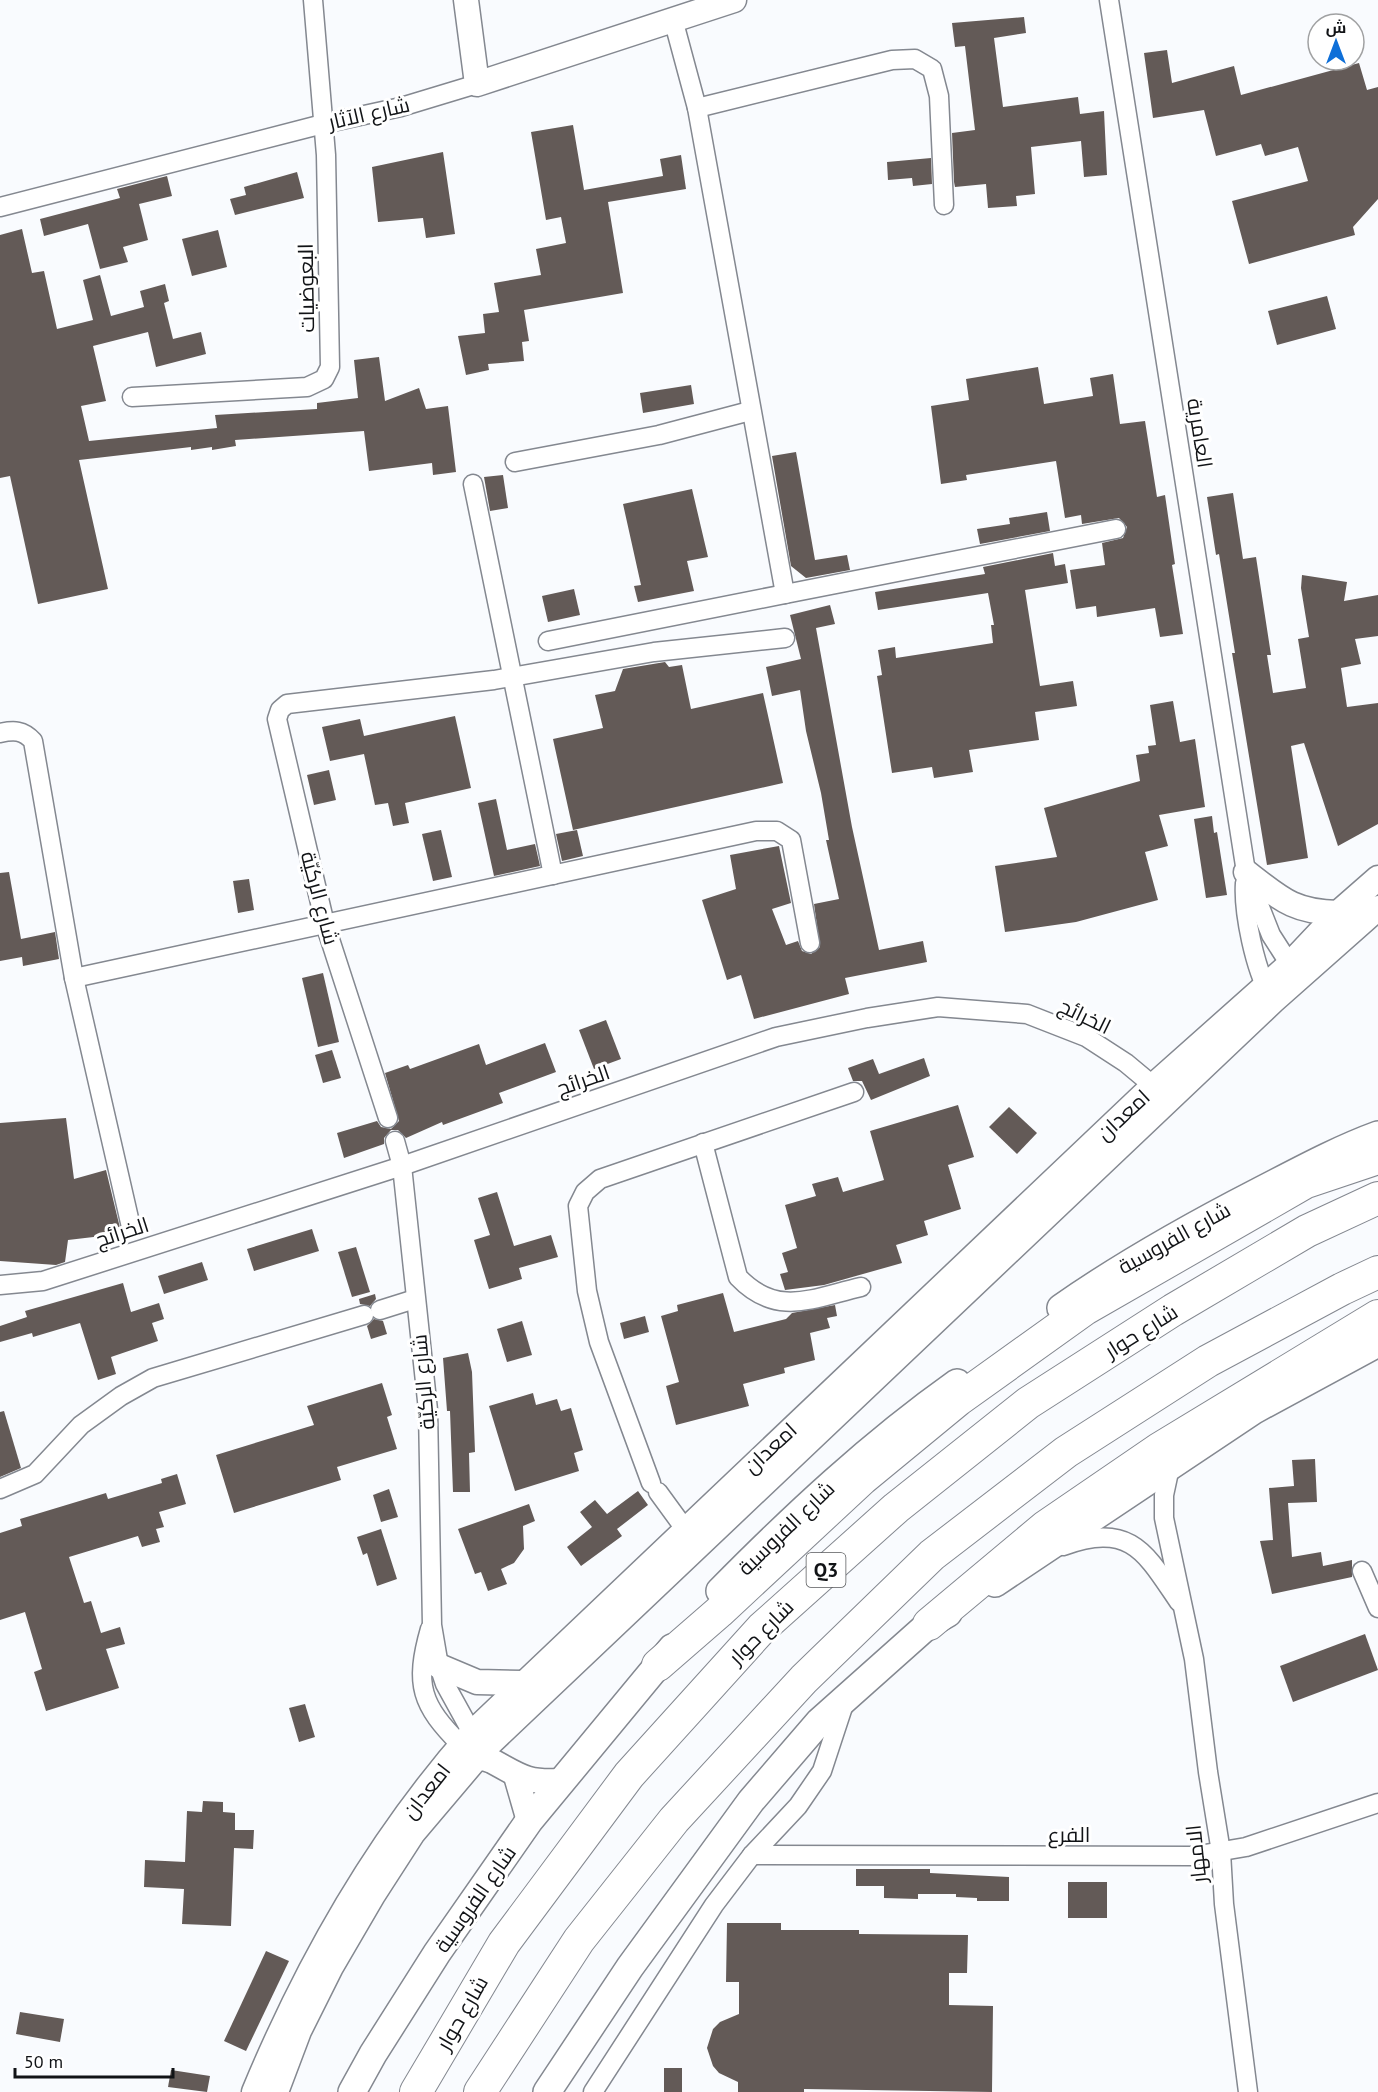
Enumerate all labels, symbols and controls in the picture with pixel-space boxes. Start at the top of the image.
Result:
north arrow [1306,12,1366,72]
text: ش [1326,17,1346,37]
street label: شارع الآثار [325,91,413,137]
street label: البعوضيات [292,243,320,333]
street label: العامرية [1181,396,1219,470]
street label: شارع الركيّة [294,848,345,948]
street label: الخرائج [1054,992,1116,1041]
street label: الخرائج [553,1058,614,1103]
street label: امعدان [1091,1084,1155,1146]
street label: شارع الفروسية [1113,1196,1236,1281]
street label: الخرائج [92,1211,153,1254]
street label: شارع حوار [1099,1298,1183,1365]
street label: شارع الركيّة [405,1333,442,1431]
street label: امعدان [738,1417,802,1479]
street label: شارع الفروسية [732,1475,841,1582]
road number: Q3 [806,1553,846,1587]
street label: شارع حوار [722,1594,800,1672]
street label: امعدان [396,1758,456,1824]
street label: الفرع [1048,1821,1090,1849]
street label: الامهار [1180,1824,1213,1885]
street label: شارع الفروسية [428,1840,523,1958]
street label: شارع حوار [429,1971,495,2056]
scale bar [15,2041,172,2079]
text: 50 m [24,2050,63,2073]

